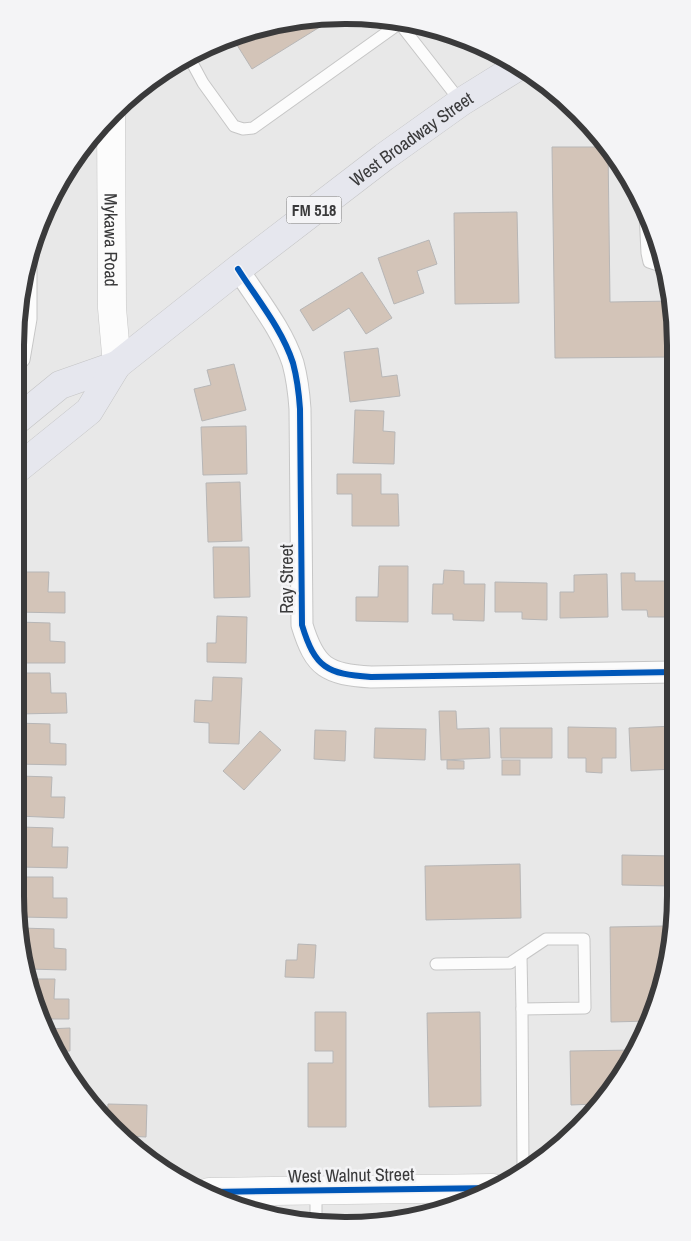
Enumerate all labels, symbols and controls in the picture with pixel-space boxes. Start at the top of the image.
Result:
street label: West Broadway Street [344,85,477,192]
street label: Mykawa Road [99,193,124,287]
road number: FM 518 [286,196,342,224]
street label: Ray Street [274,544,299,614]
street label: West Walnut Street [288,1161,414,1189]

